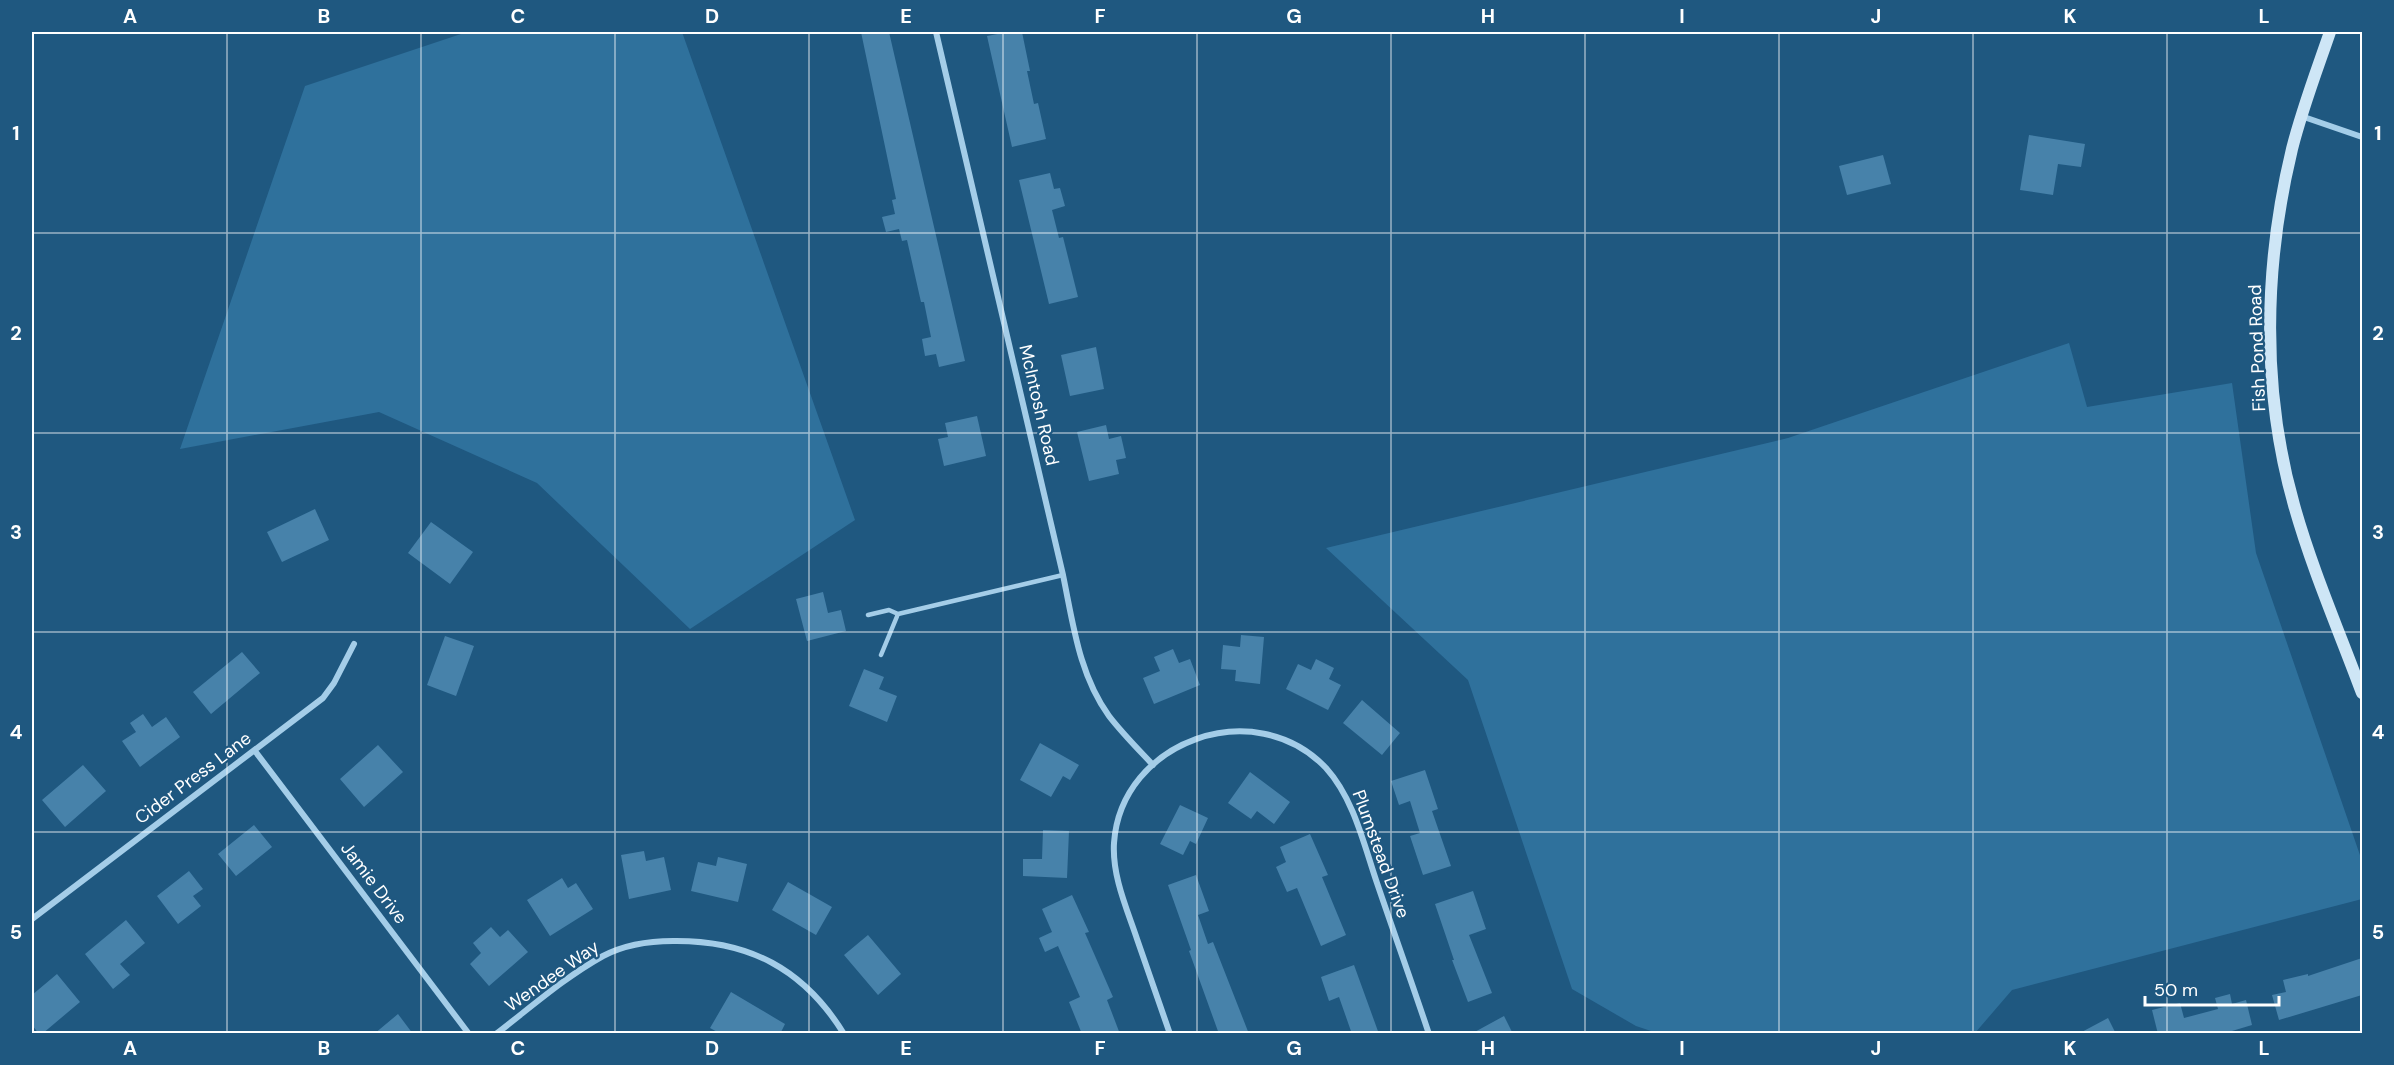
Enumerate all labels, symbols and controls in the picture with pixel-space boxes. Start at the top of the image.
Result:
text: A [123,3,137,29]
text: B [318,3,330,29]
text: C [511,3,525,29]
text: D [705,3,719,29]
text: E [900,3,912,29]
text: F [1094,3,1106,29]
text: G [1286,3,1302,29]
text: H [1481,3,1495,29]
text: I [1679,3,1685,29]
text: J [1871,3,1881,29]
text: K [2063,3,2077,29]
text: L [2258,3,2270,29]
text: 1 [12,120,20,146]
text: 1 [2374,120,2382,146]
street label: Fish Pond Road [2243,284,2271,412]
text: 2 [10,320,22,346]
text: 2 [2372,320,2384,346]
street label: McIntosh Road [1013,342,1065,468]
text: 3 [10,519,22,545]
text: 3 [2372,519,2384,545]
text: 4 [10,719,23,745]
text: 4 [2372,719,2385,745]
street label: Cider Press Lane [130,726,256,830]
street label: Plumstead Drive [1347,786,1415,922]
street label: Jamie Drive [335,837,413,929]
text: 5 [10,919,22,945]
text: 5 [2372,919,2384,945]
street label: Wendee Way [500,935,604,1017]
scale bar [2145,969,2278,1007]
text: 50 m [2154,978,2198,1002]
text: A [123,1035,137,1061]
text: B [318,1035,330,1061]
text: C [511,1035,525,1061]
text: D [705,1035,719,1061]
text: E [900,1035,912,1061]
text: F [1094,1035,1106,1061]
text: G [1286,1035,1302,1061]
text: H [1481,1035,1495,1061]
text: I [1679,1035,1685,1061]
text: J [1871,1035,1881,1061]
text: K [2063,1035,2077,1061]
text: L [2258,1035,2270,1061]

